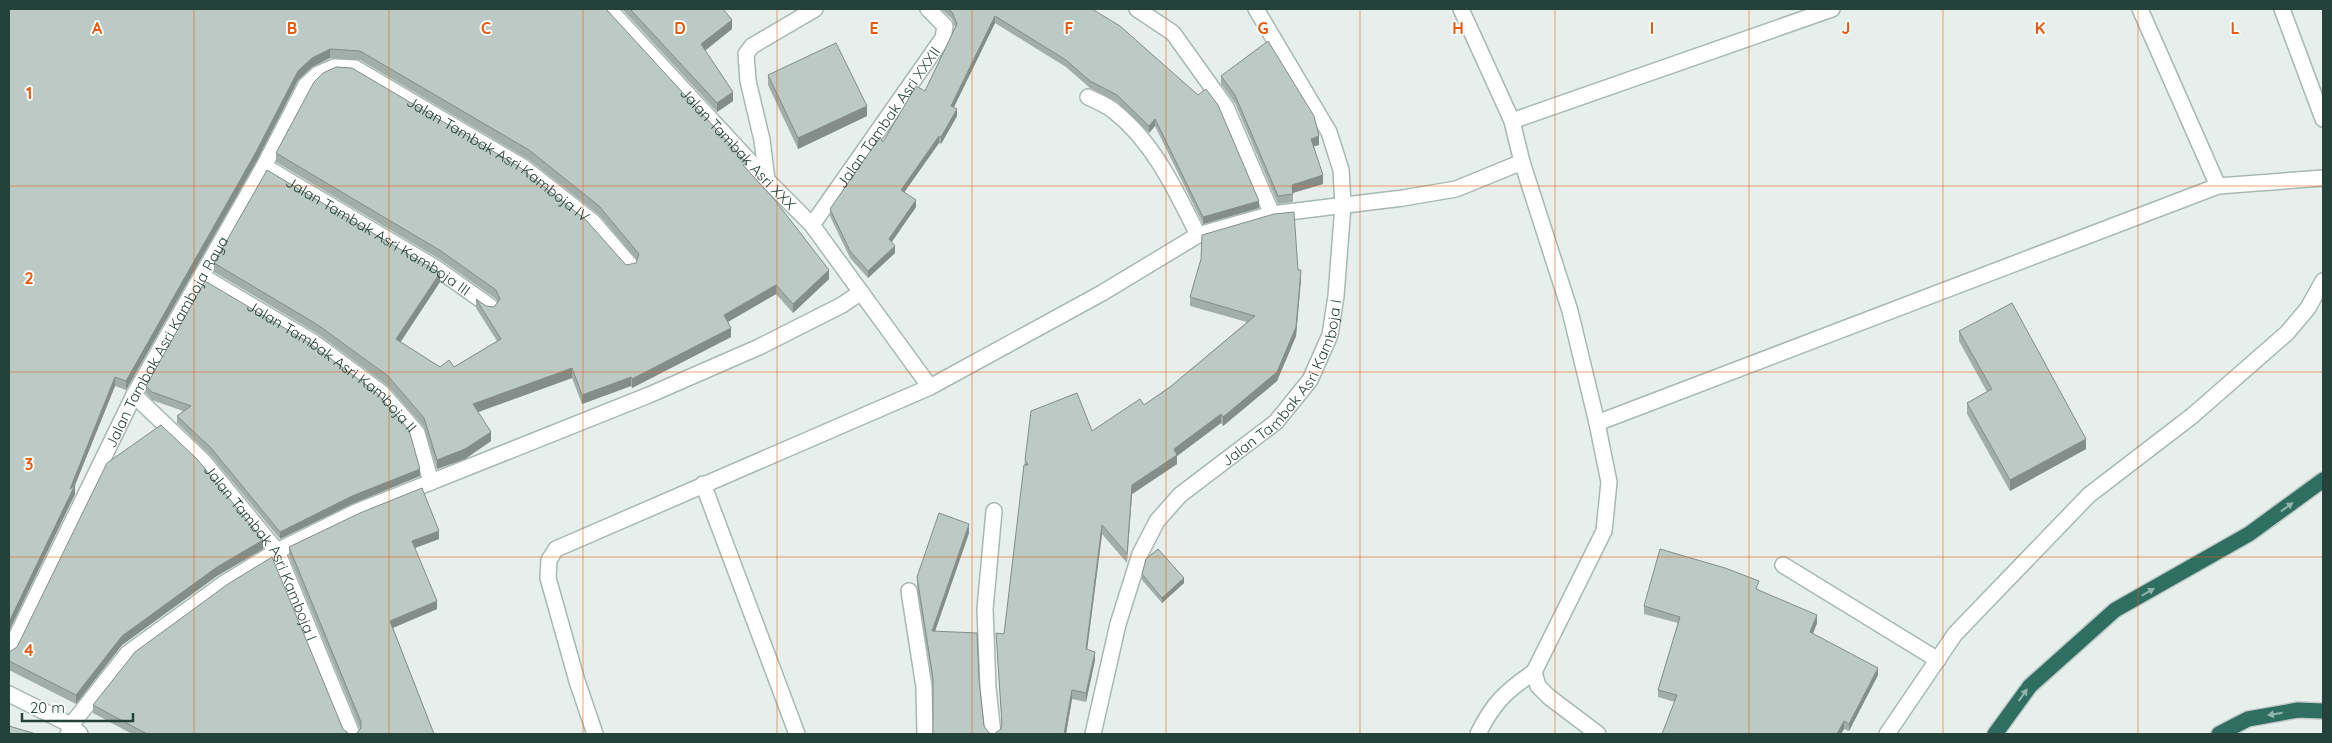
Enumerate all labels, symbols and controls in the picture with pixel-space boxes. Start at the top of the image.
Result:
text: A [92,18,103,38]
text: B [287,18,297,38]
text: C [481,18,491,38]
text: D [674,18,686,38]
text: E [869,18,879,38]
text: F [1065,18,1074,38]
text: G [1257,18,1269,38]
text: H [1452,18,1464,38]
text: I [1650,18,1654,38]
text: J [1842,18,1850,38]
text: K [2035,18,2045,38]
text: L [2231,18,2240,38]
street label: Jalan Tambak Asri XXXII [832,42,944,191]
text: 1 [26,83,32,103]
street label: Jalan Tambak Asri XXX [676,83,800,213]
street label: Jalan Tambak Asri Kamboja IV [404,91,594,226]
street label: Jalan Tambak Asri Kamboja III [283,172,475,299]
street label: Jalan Tambak Asri Kamboja Raya [100,232,232,451]
text: 2 [24,268,34,288]
street label: Jalan Tambak Asri Kamboja II [244,296,421,436]
street label: Jalan Tambak Asri Kamboja I [1217,298,1345,470]
text: 3 [25,454,33,474]
street label: Jalan Tambak Asri Kamboja I [200,460,322,643]
one-way arrow [2280,502,2293,512]
one-way arrow [2141,587,2155,596]
text: 4 [24,640,34,660]
one-way arrow [2018,688,2028,701]
scale bar [22,690,134,722]
text: 20 m [30,698,65,717]
one-way arrow [2266,711,2282,719]

